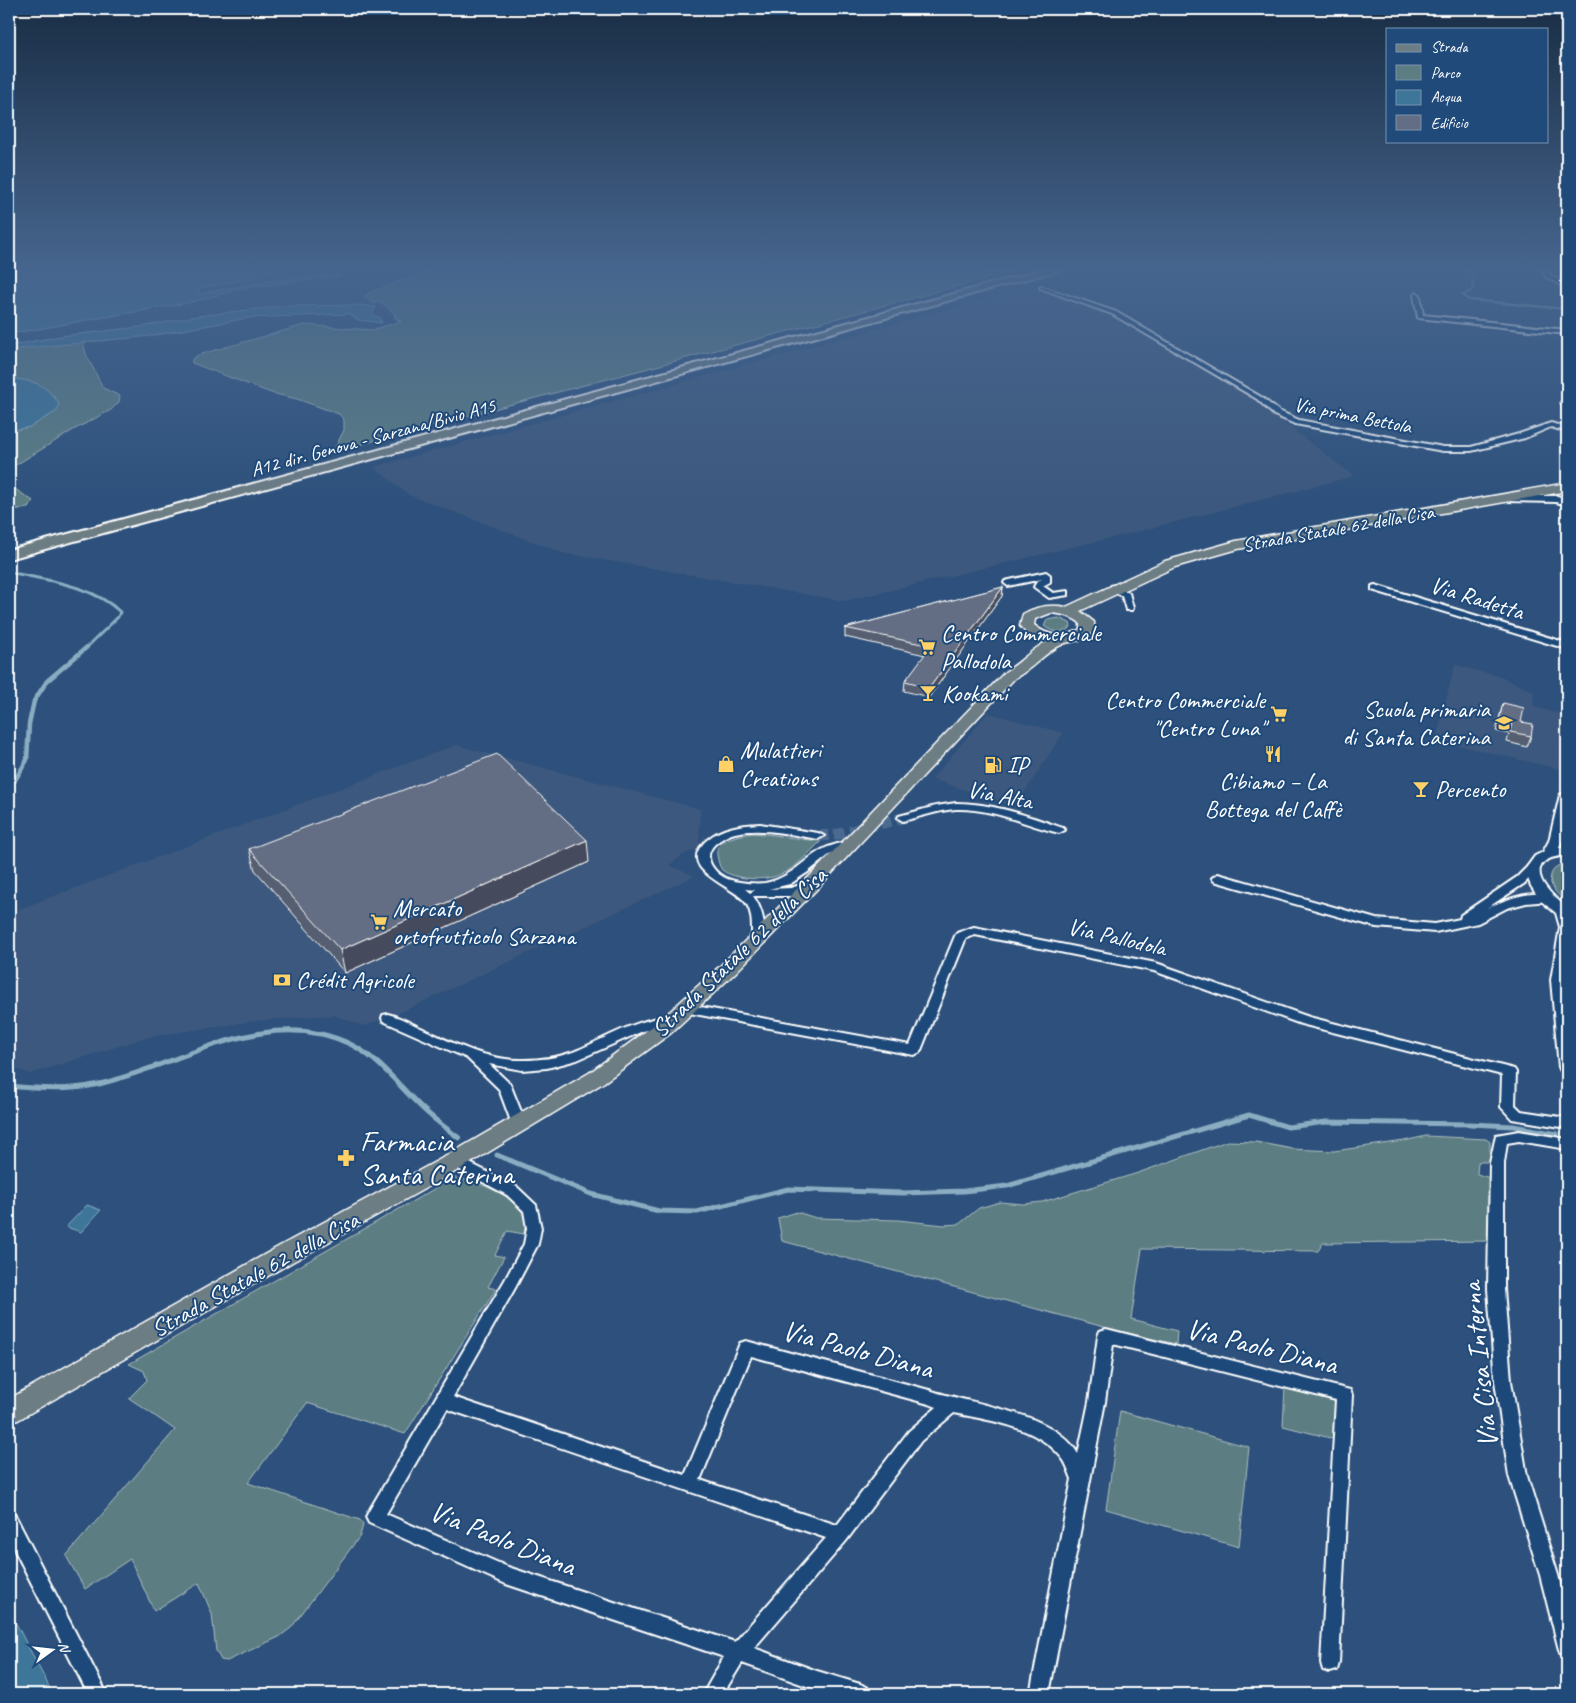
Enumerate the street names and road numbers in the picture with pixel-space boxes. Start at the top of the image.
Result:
street label: Via prima Bettola [1292,392,1415,439]
street label: A12 dir. Genova - Sarzana/Bivio A15 [248,393,499,482]
street label: Strada Statale 62 della Cisa [1240,499,1437,558]
street label: Via Radetta [1427,570,1529,627]
street label: Via Alta [965,774,1037,816]
street label: Strada Statale 62 della Cisa [645,859,834,1044]
street label: Via Pallodola [1065,911,1171,963]
street label: Strada Statale 62 della Cisa [146,1204,365,1344]
street label: Via Cisa Interna [1452,1277,1507,1450]
street label: Via Paolo Diana [1183,1310,1344,1384]
street label: Via Paolo Diana [779,1312,939,1388]
street label: Via Paolo Diana [424,1492,583,1585]

